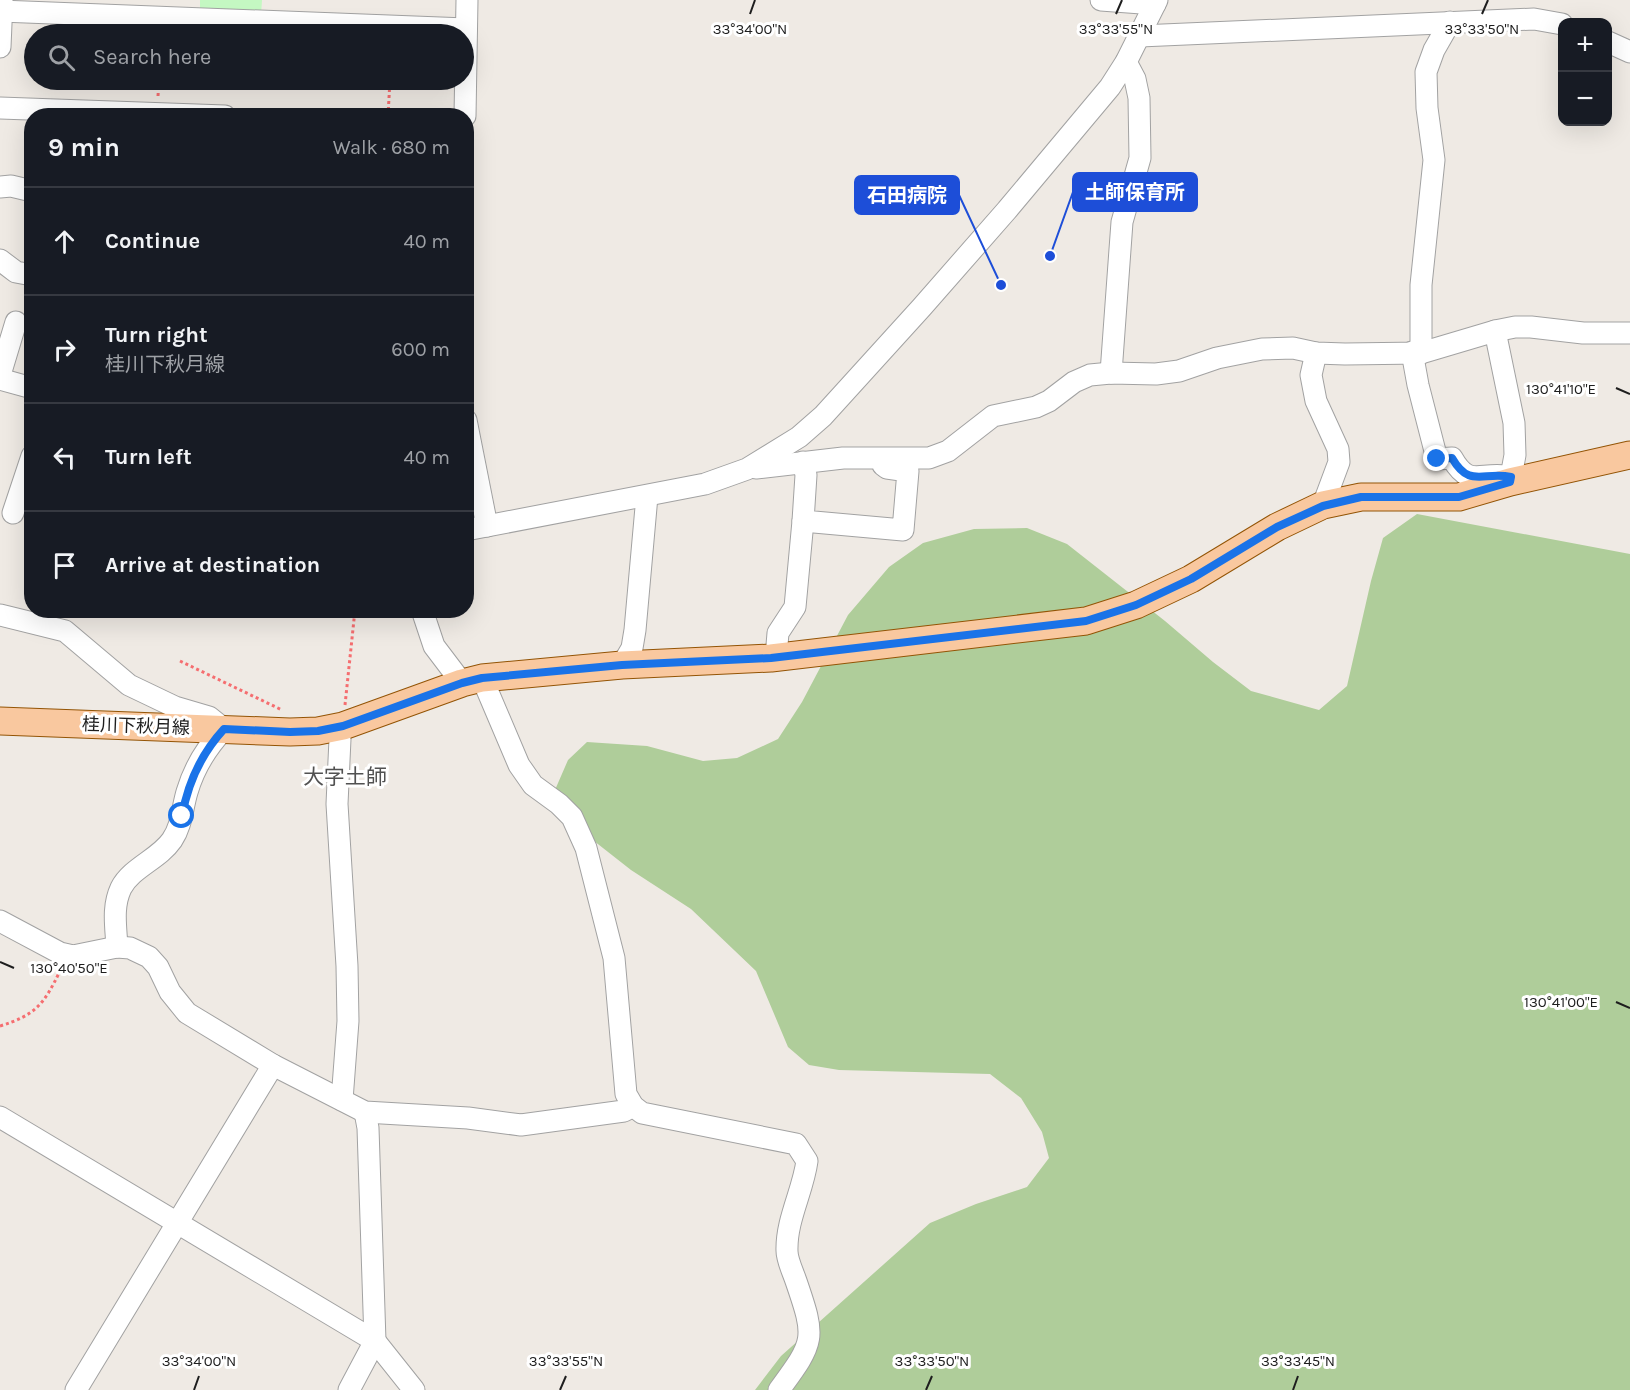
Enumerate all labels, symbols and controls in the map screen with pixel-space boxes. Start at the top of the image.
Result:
map controls [1558,18,1612,126]
button: + [1558,18,1612,72]
text: 33°34'00"N [713,20,787,38]
text: 33°33'55"N [1079,20,1153,38]
text: 33°33'50"N [1445,20,1519,38]
search box [24,24,474,90]
icon: search [45,41,78,74]
text: Search here [93,44,211,70]
button: − [1558,72,1612,126]
text: 9 min [48,132,120,163]
text: Walk · 680 m [333,136,450,159]
callout: 土師保育所 [1073,173,1197,211]
callout: 石田病院 [855,176,959,214]
text: 土師保育所 [1085,181,1185,204]
text: 石田病院 [867,184,947,207]
icon: ahead [48,225,81,258]
text: Continue [105,228,200,254]
text: 40 m [404,230,450,253]
text: Turn right [105,322,208,348]
icon: right [48,333,81,366]
text: 600 m [391,338,450,361]
text: 桂川下秋月線 [105,353,225,376]
text: 130°41'10"E [1526,380,1596,398]
icon: left [48,441,81,474]
text: Turn left [105,444,192,470]
route end [1423,445,1449,471]
text: 40 m [404,446,450,469]
icon: arrive [48,549,81,582]
text: Arrive at destination [105,552,320,578]
street label: 桂川下秋月線 [82,713,190,739]
district label: 大字土師 [303,765,387,789]
route start [168,802,194,828]
text: 130°40'50"E [30,959,108,977]
text: 130°41'00"E [1524,993,1598,1011]
text: 33°34'00"N [162,1352,236,1370]
text: 33°33'55"N [529,1352,603,1370]
text: 33°33'50"N [895,1352,969,1370]
text: 33°33'45"N [1261,1352,1335,1370]

